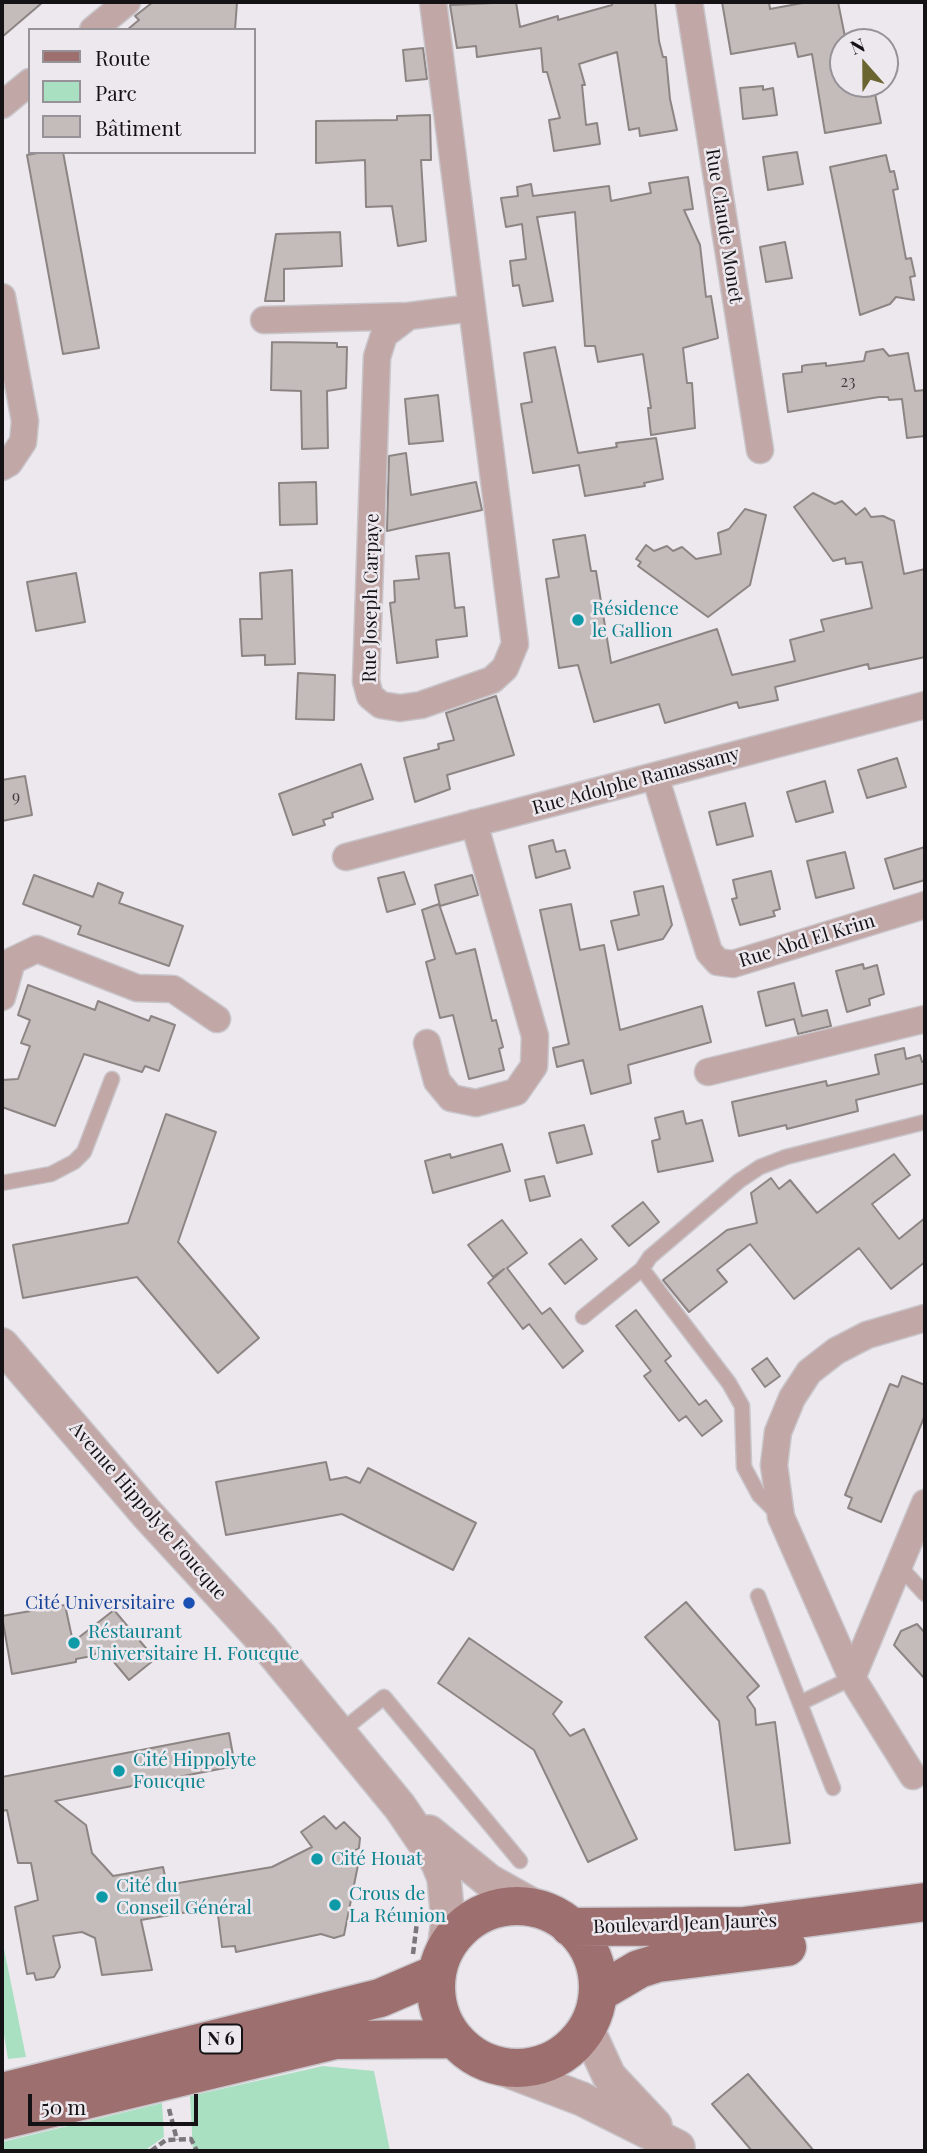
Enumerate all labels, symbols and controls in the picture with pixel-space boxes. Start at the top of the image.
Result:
legend [28,28,256,154]
north arrow [829,28,899,98]
text: N [846,31,868,60]
text: Route [95,43,150,71]
text: Parc [95,78,137,106]
text: Bâtiment [95,113,181,141]
street label: Rue Claude Monet [701,147,747,305]
house number: 23 [841,372,855,392]
street label: Rue Joseph Carpaye [358,513,384,683]
place label: Résidence le Gallion [592,598,679,642]
marker: Résidence le Gallion [570,612,586,628]
street label: Rue Adolphe Ramassamy [530,742,742,820]
house number: 9 [12,787,20,807]
street label: Rue Abd El Krim [736,909,878,973]
street label: Avenue Hippolyte Foucque [65,1417,231,1605]
place label: Cité Universitaire [25,1592,175,1614]
marker: Cité Universitaire [181,1595,197,1611]
place label: Réstaurant Universitaire H. Foucque [88,1621,299,1665]
marker: Réstaurant Universitaire H. Foucque [66,1635,82,1651]
place label: Cité Hippolyte Foucque [133,1749,256,1793]
marker: Cité Hippolyte Foucque [111,1763,127,1779]
place label: Cité Houat [331,1848,422,1870]
marker: Cité Houat [309,1851,325,1867]
place label: Cité du Conseil Général [116,1875,252,1919]
place label: Crous de La Réunion [349,1883,446,1927]
marker: Cité du Conseil Général [94,1889,110,1905]
marker: Crous de La Réunion [327,1897,343,1913]
street label: Boulevard Jean Jaurès [593,1909,777,1939]
road number: N 6 [200,2024,242,2054]
scale bar [32,2080,201,2124]
text: 50 m [41,2092,86,2120]

